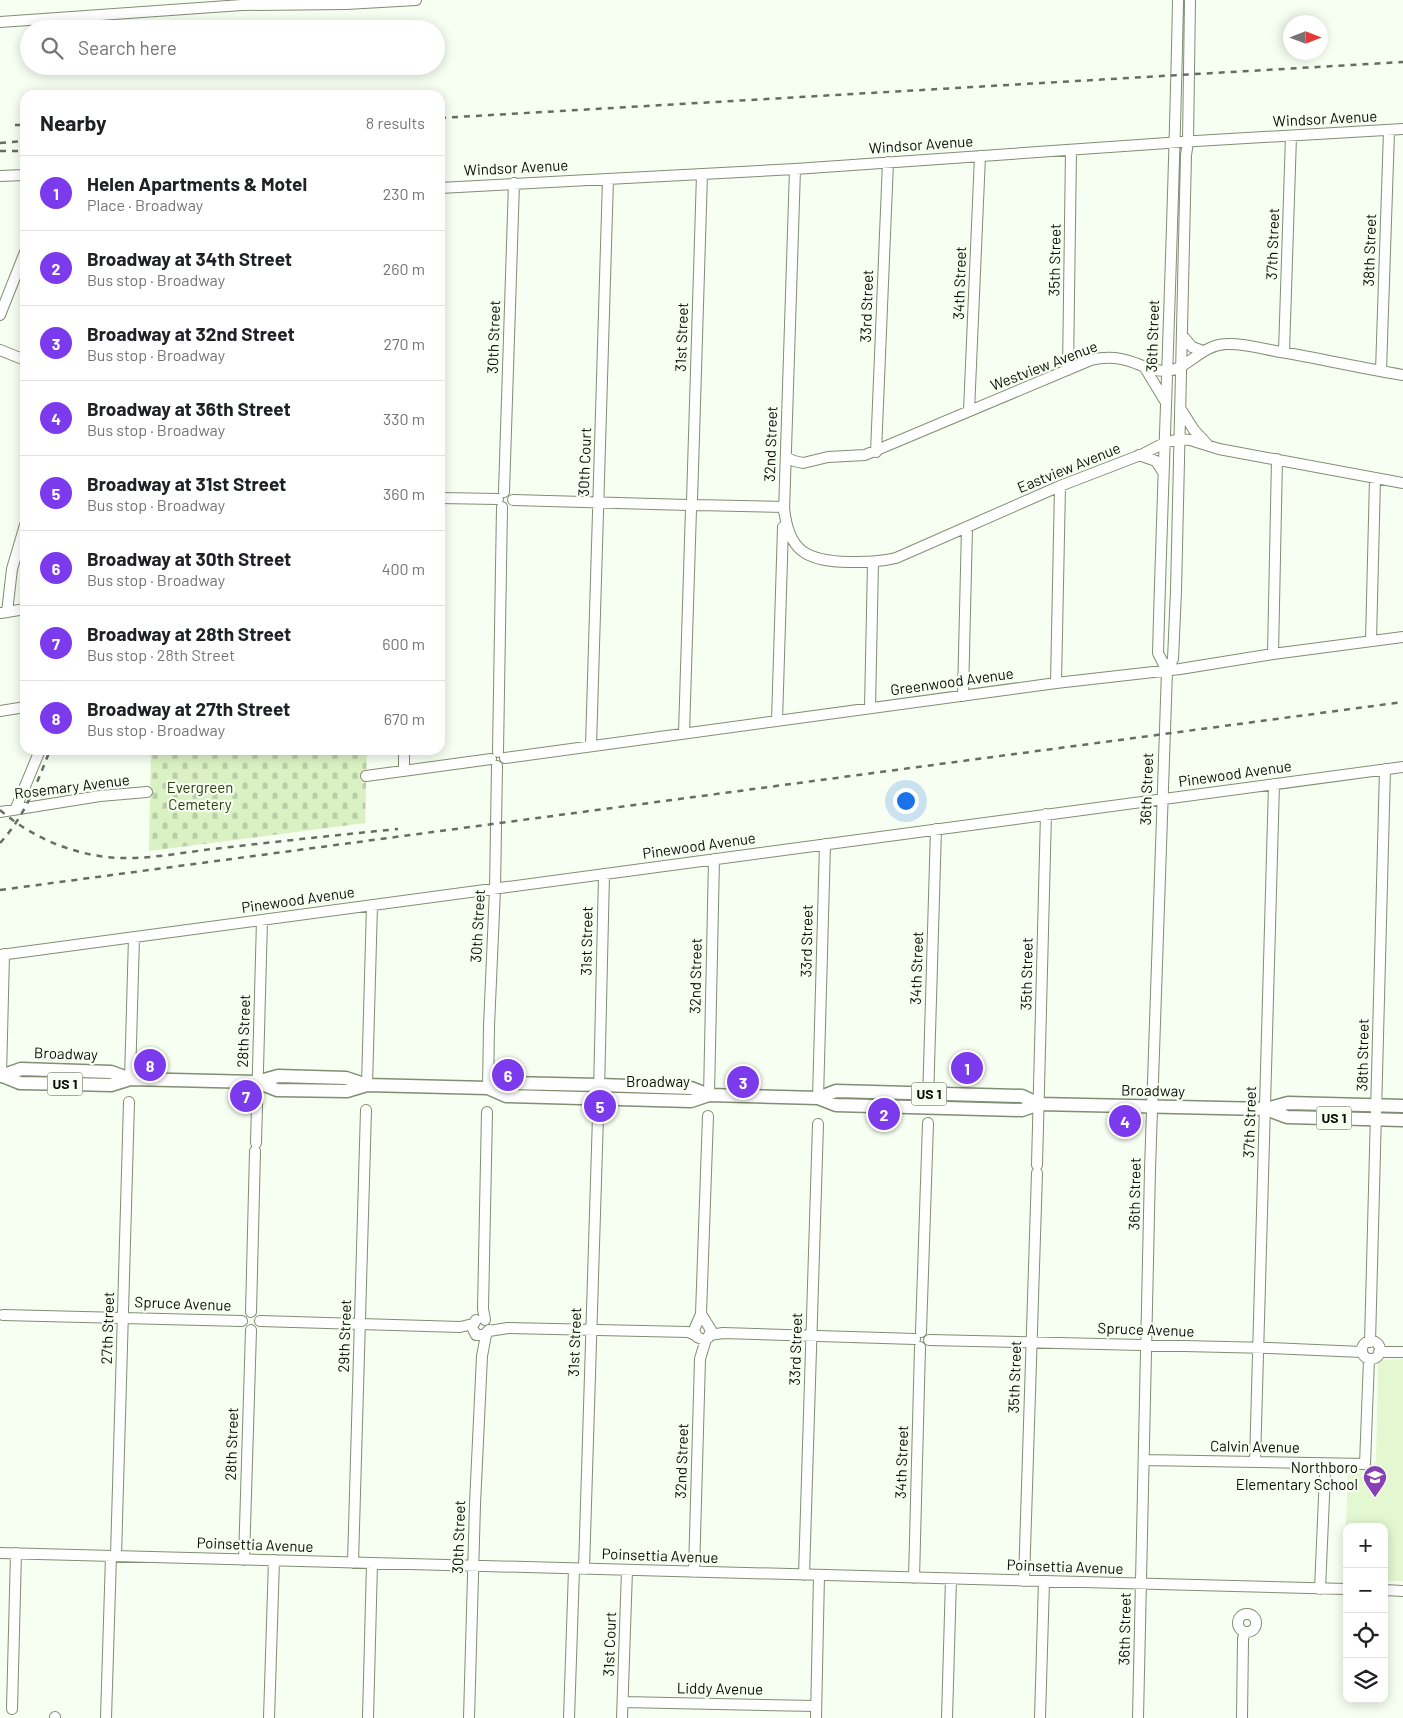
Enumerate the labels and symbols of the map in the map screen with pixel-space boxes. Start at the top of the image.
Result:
north arrow [1283,15,1328,60]
street label: Windsor Avenue [1272,106,1378,130]
street label: Windsor Avenue [868,131,974,157]
street label: Windsor Avenue [463,155,569,179]
street label: 37th Street [1262,208,1282,280]
street label: 38th Street [1359,213,1379,287]
street label: 35th Street [1044,223,1064,297]
street label: 34th Street [949,246,969,320]
street label: 33rd Street [856,269,876,343]
street label: 36th Street [1142,299,1162,373]
street label: 30th Street [483,300,503,374]
street label: 31st Street [671,302,691,372]
street label: Westview Avenue [988,336,1100,394]
street label: 32nd Street [760,406,780,482]
street label: 30th Court [574,427,594,497]
street label: Eastview Avenue [1014,438,1123,496]
street label: Greenwood Avenue [889,663,1015,699]
street label: 36th Street [1136,752,1156,826]
street label: Pinewood Avenue [1177,756,1293,790]
street label: Rosemary Avenue [13,770,131,802]
park label: Evergreen Cemetery [167,778,233,813]
your location [893,788,919,814]
street label: Pinewood Avenue [641,828,757,862]
street label: Pinewood Avenue [240,882,356,916]
street label: 30th Street [466,889,488,963]
street label: 33rd Street [796,904,816,978]
street label: 31st Street [576,906,596,976]
street label: 34th Street [906,931,926,1005]
street label: 35th Street [1016,937,1036,1011]
street label: 32nd Street [685,938,705,1014]
street label: 28th Street [233,994,253,1068]
street label: 38th Street [1352,1018,1372,1092]
street label: Broadway [34,1043,98,1063]
pin: 8 [134,1046,166,1084]
pin: 1 [951,1049,983,1087]
pin: 6 [492,1056,524,1094]
pin: 3 [727,1063,759,1101]
road number: US 1 [48,1072,82,1096]
street label: Broadway [626,1072,690,1090]
pin: 7 [230,1077,262,1115]
street label: Broadway [1121,1080,1185,1100]
road number: US 1 [912,1082,946,1106]
street label: 37th Street [1239,1086,1259,1158]
pin: 5 [584,1087,616,1125]
pin: 2 [868,1095,900,1133]
pin: 4 [1109,1102,1141,1140]
road number: US 1 [1316,1106,1352,1130]
street label: 36th Street [1124,1157,1144,1231]
street label: 27th Street [97,1291,117,1365]
street label: Spruce Avenue [134,1292,232,1314]
street label: 29th Street [334,1299,354,1373]
street label: 31st Street [564,1307,584,1377]
street label: 33rd Street [785,1312,805,1386]
street label: Spruce Avenue [1097,1318,1195,1340]
street label: 35th Street [1004,1340,1024,1414]
street label: 28th Street [221,1407,241,1481]
street label: 32nd Street [671,1423,691,1499]
street label: 34th Street [891,1425,911,1499]
street label: Calvin Avenue [1210,1436,1300,1456]
place label: Northboro Elementary School [1236,1458,1358,1493]
school or university icon: Northboro Elementary School [1362,1464,1388,1498]
street label: 30th Street [448,1500,468,1574]
street label: Poinsettia Avenue [196,1533,314,1555]
street label: Poinsettia Avenue [601,1544,719,1566]
street label: Poinsettia Avenue [1006,1555,1124,1577]
street label: 36th Street [1114,1592,1134,1666]
street label: 31st Court [599,1611,619,1677]
street label: Liddy Avenue [677,1678,763,1698]

